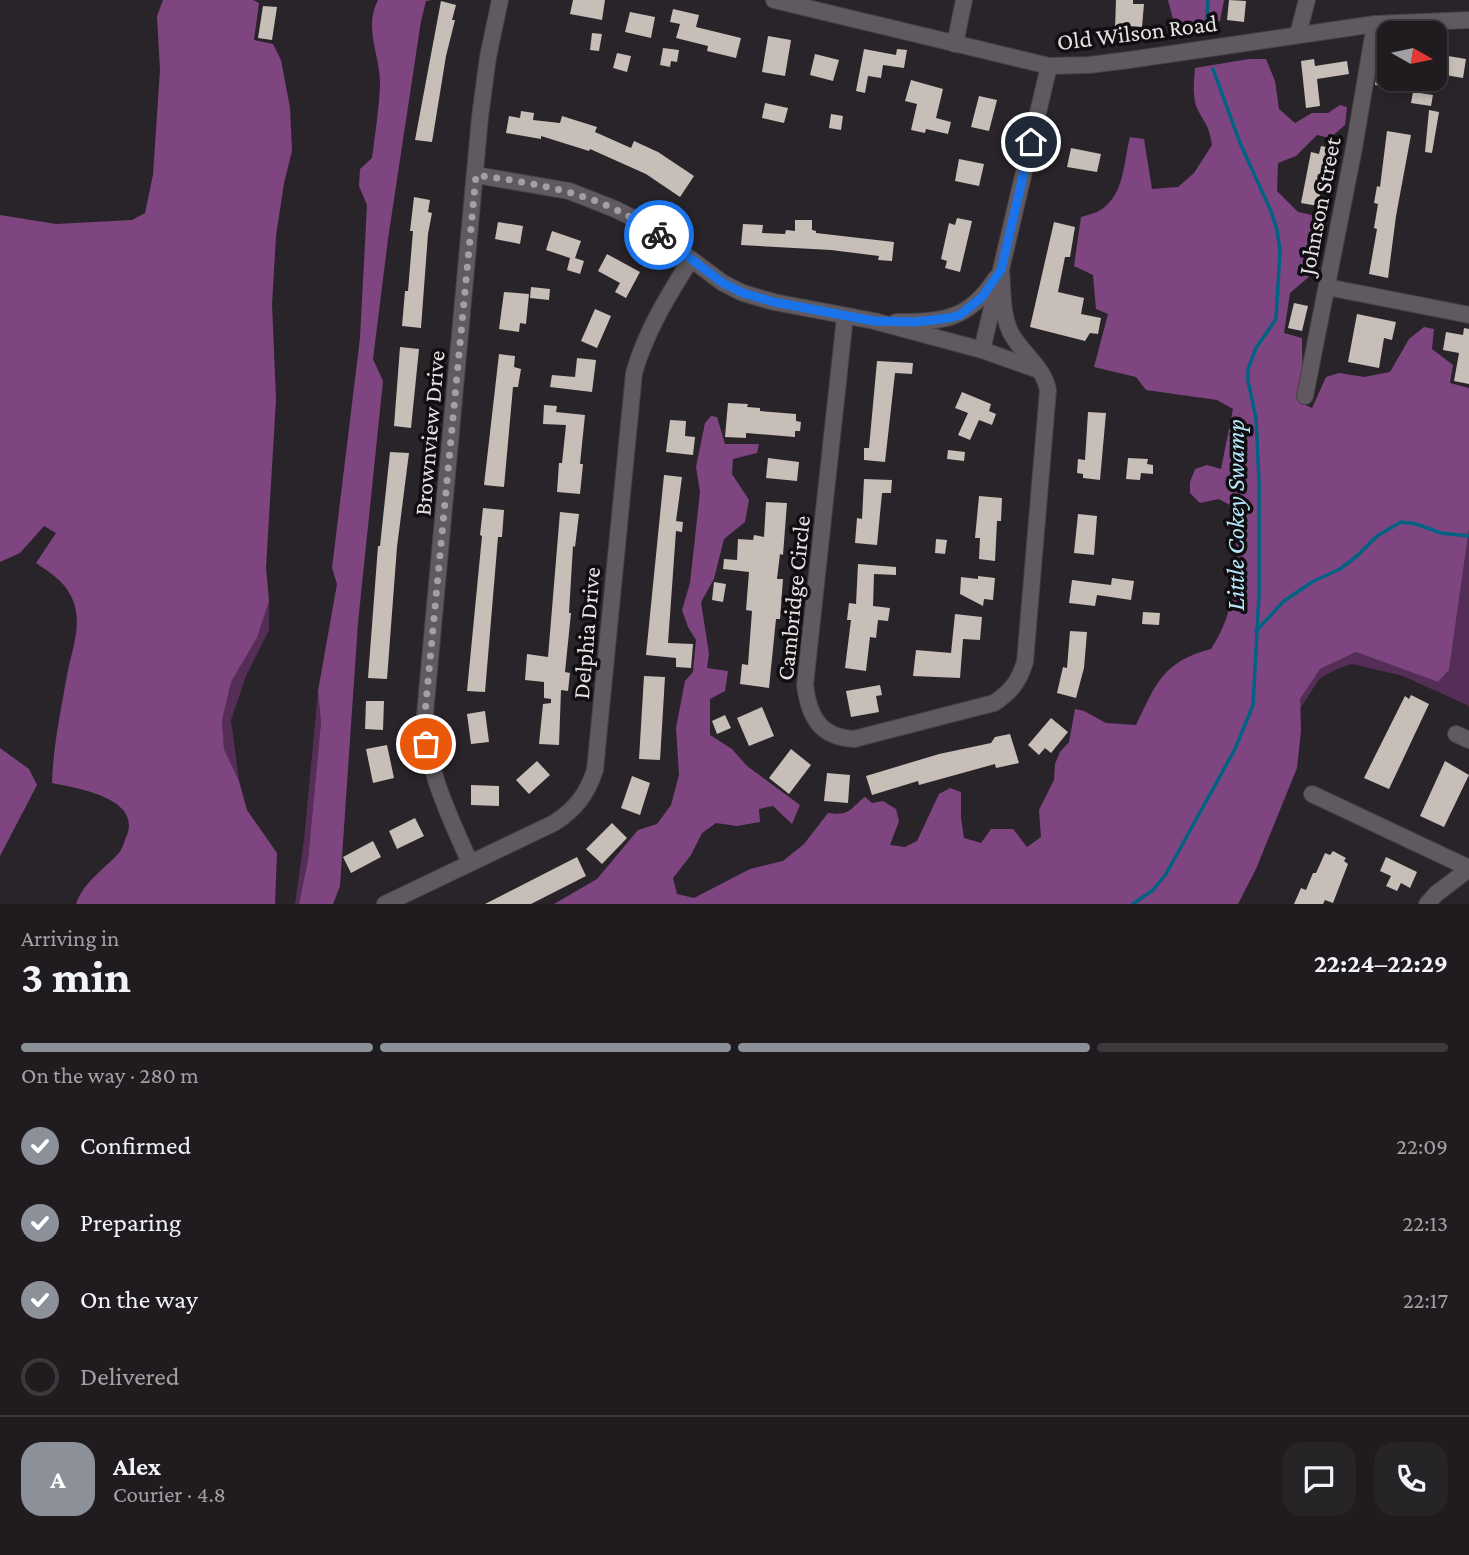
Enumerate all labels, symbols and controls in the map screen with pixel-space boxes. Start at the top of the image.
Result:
street label: Old Wilson Road [1055,9,1219,55]
north arrow [1377,21,1447,91]
map controls [1377,21,1447,91]
pin [1001,112,1061,172]
icon: home [1012,123,1050,161]
street label: Johnson Street [1292,134,1346,279]
courier [624,200,694,270]
icon: bike [640,216,678,254]
street label: Brownview Drive [408,349,450,517]
water label: Little Cokey Swamp [1221,419,1250,611]
street label: Cambridge Circle [771,514,815,682]
street label: Delphia Drive [567,566,605,700]
pin [396,714,456,774]
icon: bag [407,725,445,763]
text: Arriving in [21,925,119,951]
text: 22:24–22:29 [1314,949,1448,978]
text: 3 min [21,951,131,1002]
text: On the way · 280 m [21,1062,199,1088]
icon: check [21,1127,59,1165]
text: Confirmed [80,1131,191,1160]
text: 22:09 [1396,1133,1448,1159]
icon: check [21,1204,59,1242]
text: Preparing [80,1208,181,1237]
text: 22:13 [1402,1210,1448,1236]
icon: check [21,1281,59,1319]
text: On the way [80,1285,198,1314]
text: 22:17 [1403,1287,1448,1313]
text: Delivered [80,1362,179,1391]
button: chat [1282,1442,1356,1516]
button: phone [1374,1442,1448,1516]
text: Alex [113,1452,161,1481]
text: A [50,1465,66,1494]
text: Courier · 4.8 [113,1481,226,1507]

